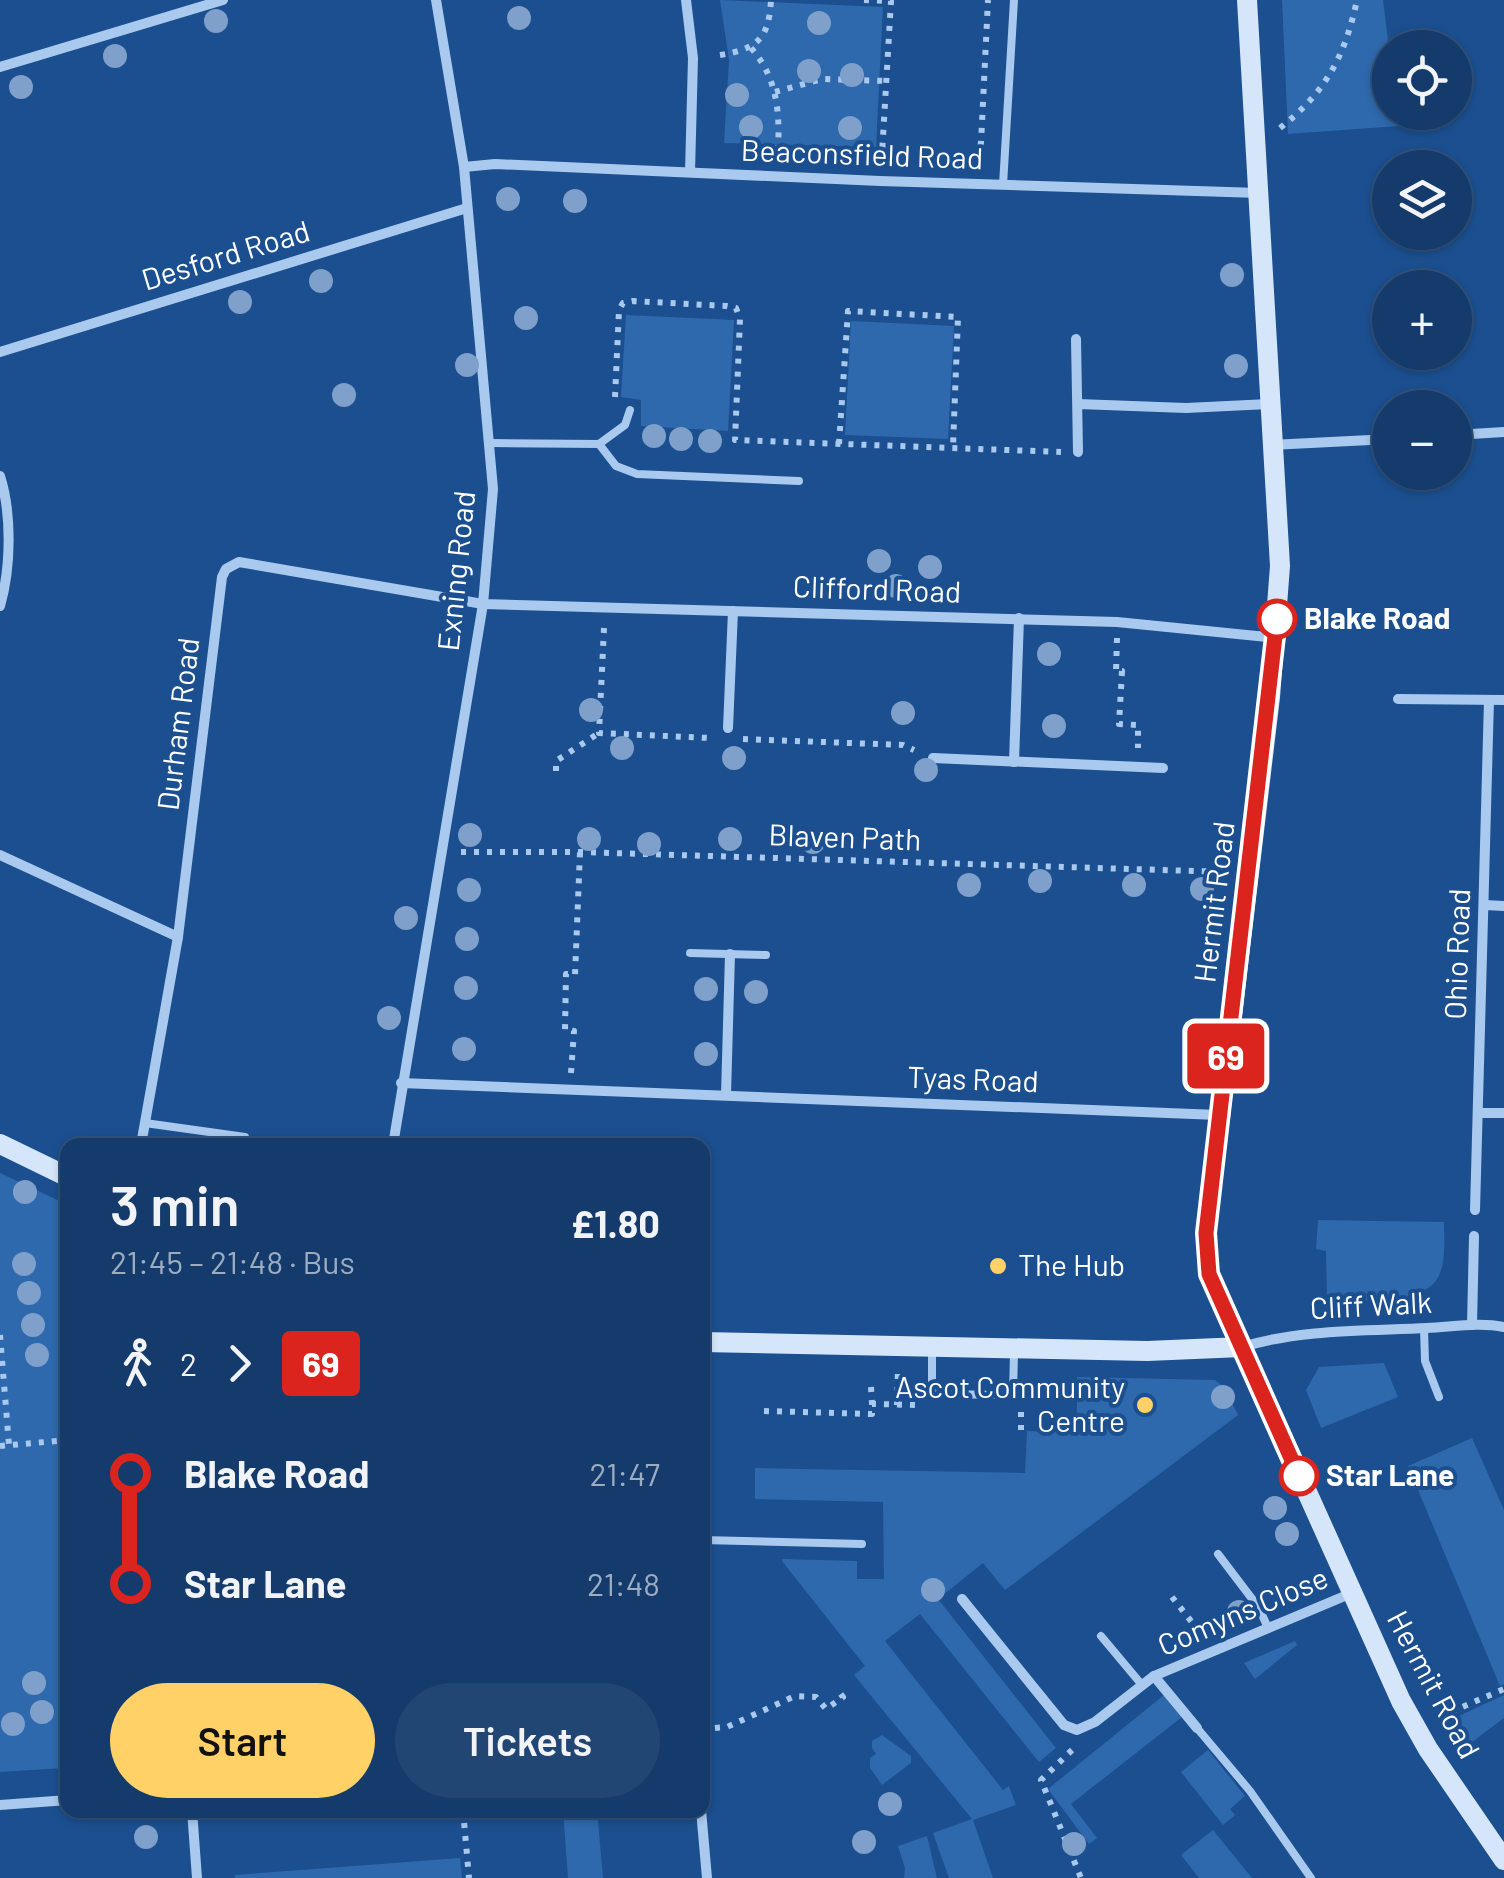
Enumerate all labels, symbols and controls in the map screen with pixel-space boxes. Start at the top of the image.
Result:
map controls [1372,30,1472,490]
button: locate [1372,30,1472,130]
street label: Beaconsfield Road [740,131,984,175]
button: layers [1372,150,1472,250]
street label: Desford Road [137,211,314,297]
button: + [1372,270,1472,370]
button: − [1372,390,1472,490]
street label: Exning Road [429,489,481,653]
street label: Clifford Road [792,567,962,609]
place label: Blake Road [1304,599,1451,635]
marker: Blake Road [1258,600,1296,638]
street label: Durham Road [149,635,205,812]
street label: Blaven Path [768,815,922,857]
street label: Hermit Road [1185,819,1241,984]
street label: Ohio Road [1436,888,1476,1020]
line badge: 69 [1181,1024,1271,1088]
text: 69 [1207,1035,1245,1077]
street label: Tyas Road [907,1058,1039,1098]
text: 3 min [110,1171,240,1237]
text: £1.80 [571,1200,660,1246]
text: 21:45 – 21:48 · Bus [110,1242,355,1280]
place label: The Hub [1018,1246,1125,1282]
marker: The Hub [987,1255,1009,1277]
street label: Cliff Walk [1309,1283,1433,1325]
icon: walk [110,1336,165,1391]
icon: forward [212,1336,267,1391]
text: 69 [302,1342,340,1384]
text: 2 [180,1344,197,1382]
place label: Ascot Community Centre [895,1368,1125,1438]
marker: Ascot Community Centre [1134,1394,1156,1416]
text: Blake Road [184,1450,370,1496]
text: 21:47 [589,1454,660,1492]
place label: Star Lane [1326,1456,1454,1492]
marker: Star Lane [1280,1457,1318,1495]
street label: Comyns Close [1152,1558,1333,1662]
text: Star Lane [184,1560,347,1606]
text: 21:48 [587,1564,660,1602]
street label: Hermit Road [1381,1604,1489,1764]
button: Start [110,1683,375,1798]
button: Tickets [395,1683,660,1798]

